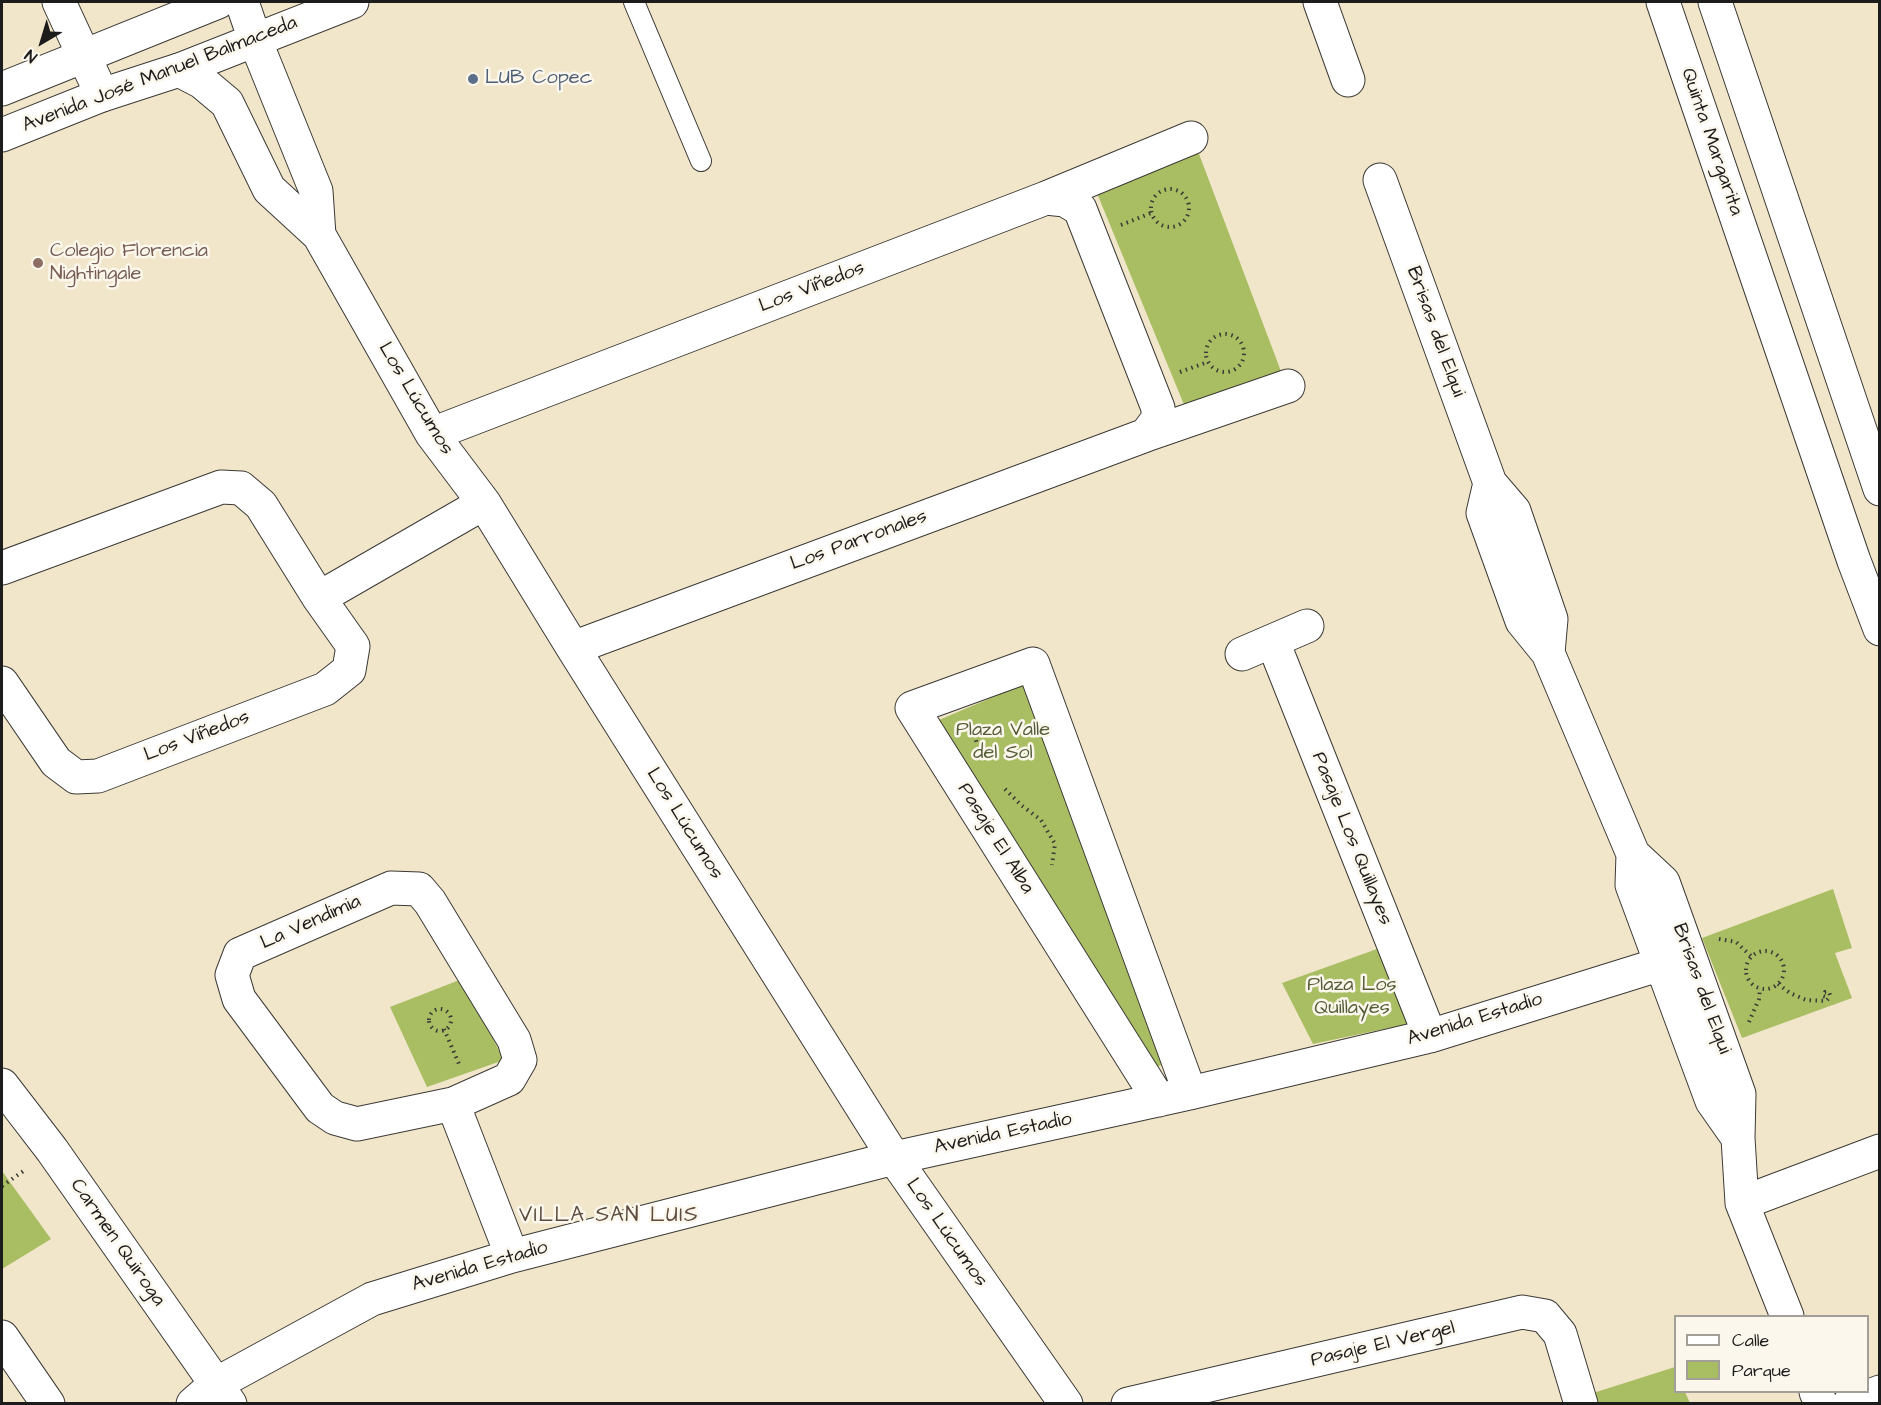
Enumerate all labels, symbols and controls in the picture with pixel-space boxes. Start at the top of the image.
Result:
street label: Avenida José Manuel Balmaceda [19,11,301,139]
north arrow [12,12,72,72]
text: N [20,44,42,68]
street label: Quinta Margarita [1675,65,1747,219]
place label: LUB Copec [485,67,592,91]
marker: LUB Copec [466,72,480,86]
place label: Colegio Florencia Nightingale [50,240,208,287]
marker: Colegio Florencia Nightingale [31,256,45,270]
street label: Los Viñedos [756,257,868,319]
street label: Brisas del Elqui [1400,263,1470,401]
street label: Los Lúcumos [372,338,458,460]
street label: Los Parronales [787,505,931,577]
street label: Los Viñedos [141,706,253,768]
park label: Plaza Valle del Sol [956,719,1050,766]
street label: Pasaje Los Quillayes [1305,749,1397,929]
street label: Los Lúcumos [640,764,728,884]
street label: Pasaje El Alba [951,779,1039,899]
street label: La Vendimia [257,890,365,956]
street label: Brisas del Elqui [1666,920,1736,1058]
park label: Plaza Los Quillayes [1307,974,1397,1021]
street label: Avenida Estadio [1404,988,1546,1052]
street label: Avenida Estadio [932,1108,1074,1160]
street label: Los Lúcumos [900,1174,992,1292]
street label: Carmen Quiroga [64,1175,170,1311]
district label: VILLA SAN LUIS [519,1204,699,1230]
street label: Avenida Estadio [409,1236,551,1298]
legend [1674,1315,1869,1393]
street label: Pasaje El Vergel [1309,1317,1457,1373]
text: Calle [1732,1328,1769,1353]
text: Parque [1732,1358,1791,1383]

